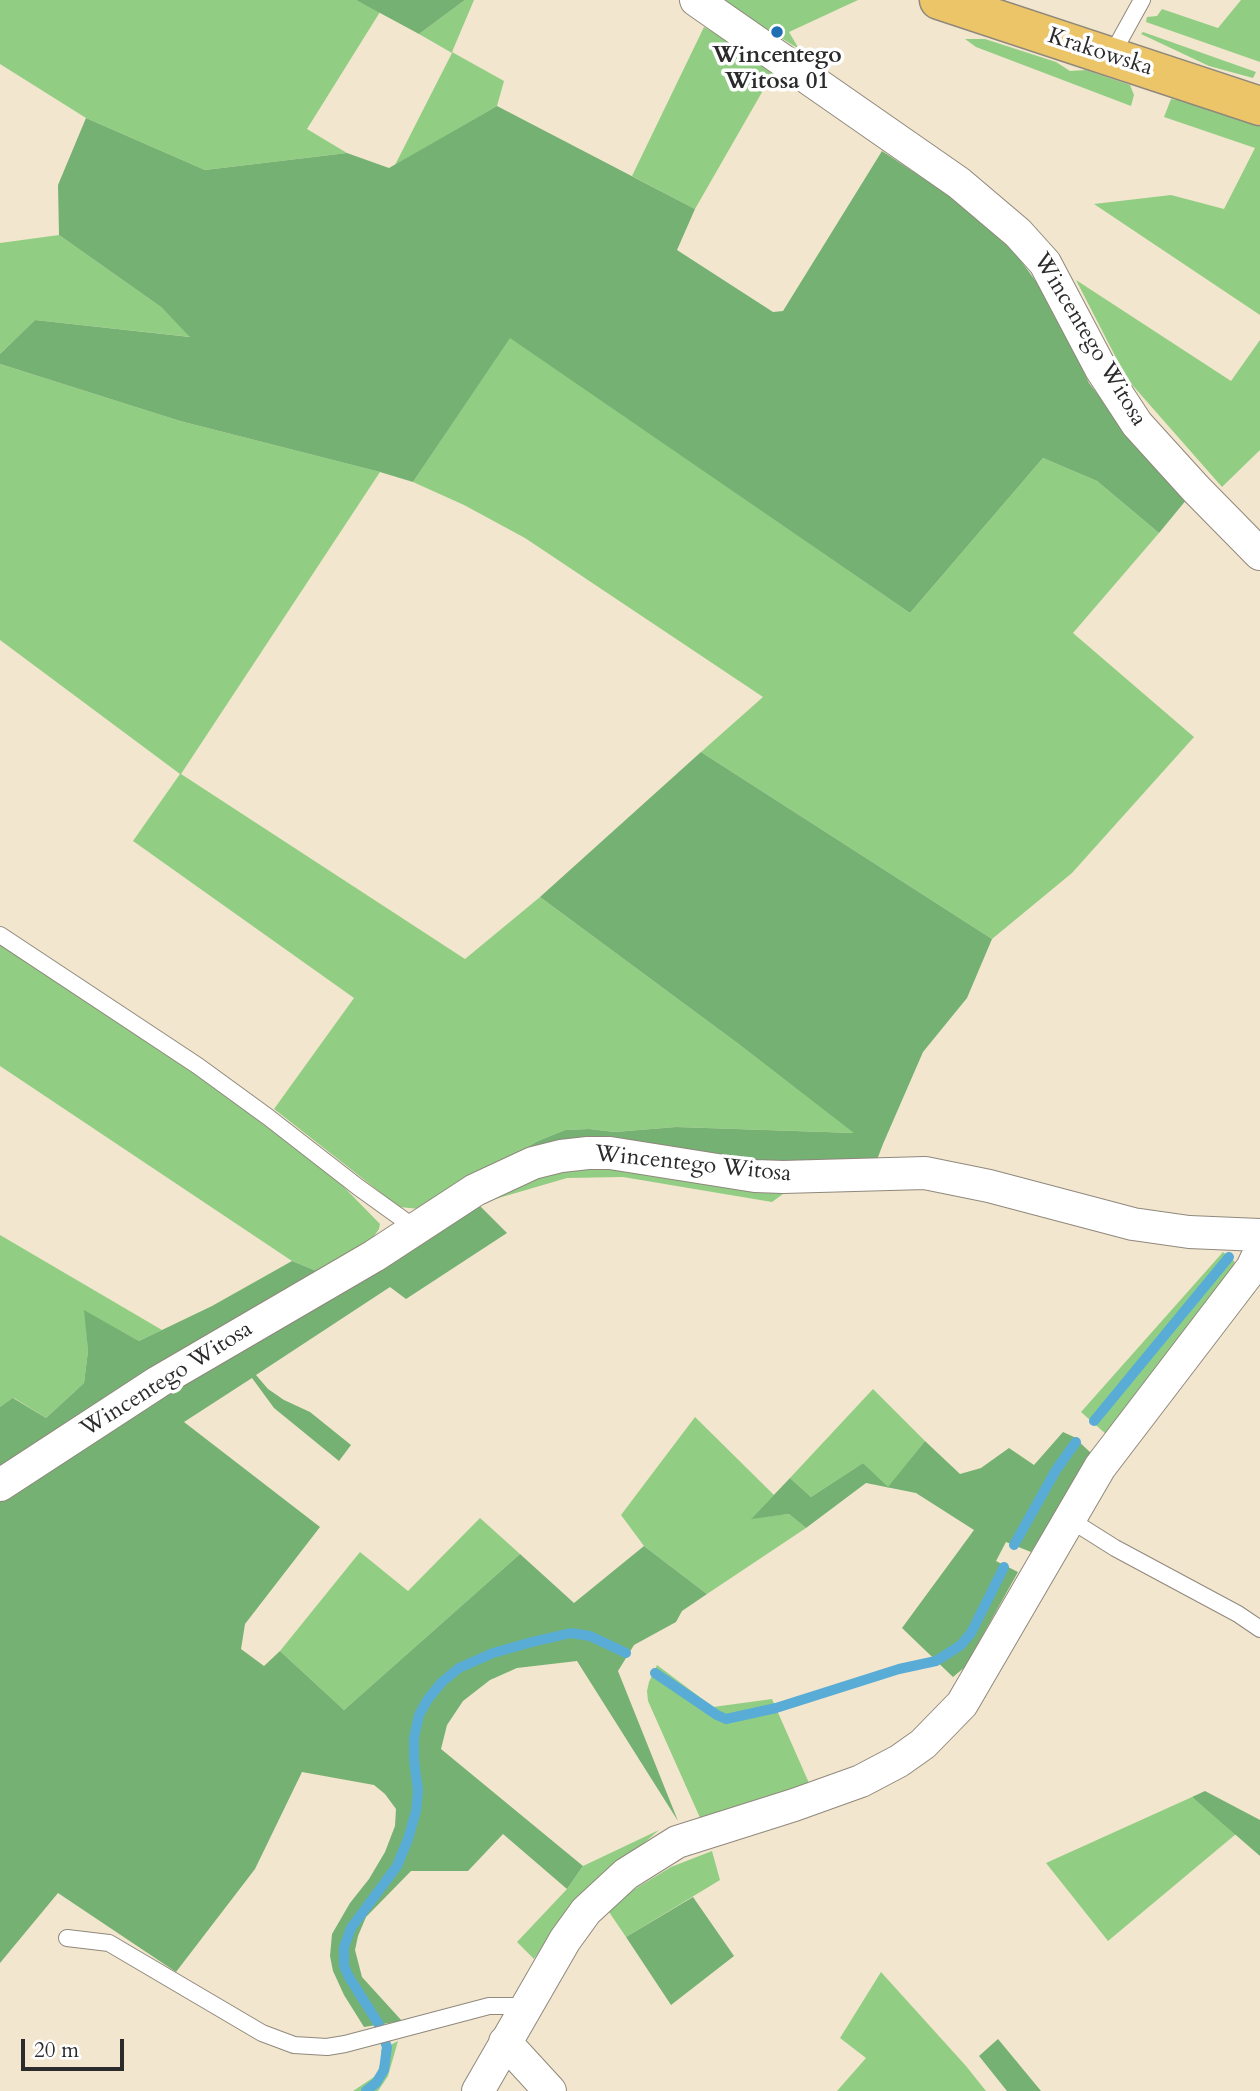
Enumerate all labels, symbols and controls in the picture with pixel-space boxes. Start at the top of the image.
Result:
street label: Krakowska [1044,23,1156,83]
marker: Wincentego Witosa 01 [769,24,785,40]
place label: Wincentego Witosa 01 [712,43,842,97]
street label: Wincentego Witosa [1026,248,1152,432]
street label: Wincentego Witosa [593,1141,793,1189]
street label: Wincentego Witosa [76,1316,258,1444]
scale bar [24,2024,128,2068]
text: 20 m [34,2036,79,2065]

